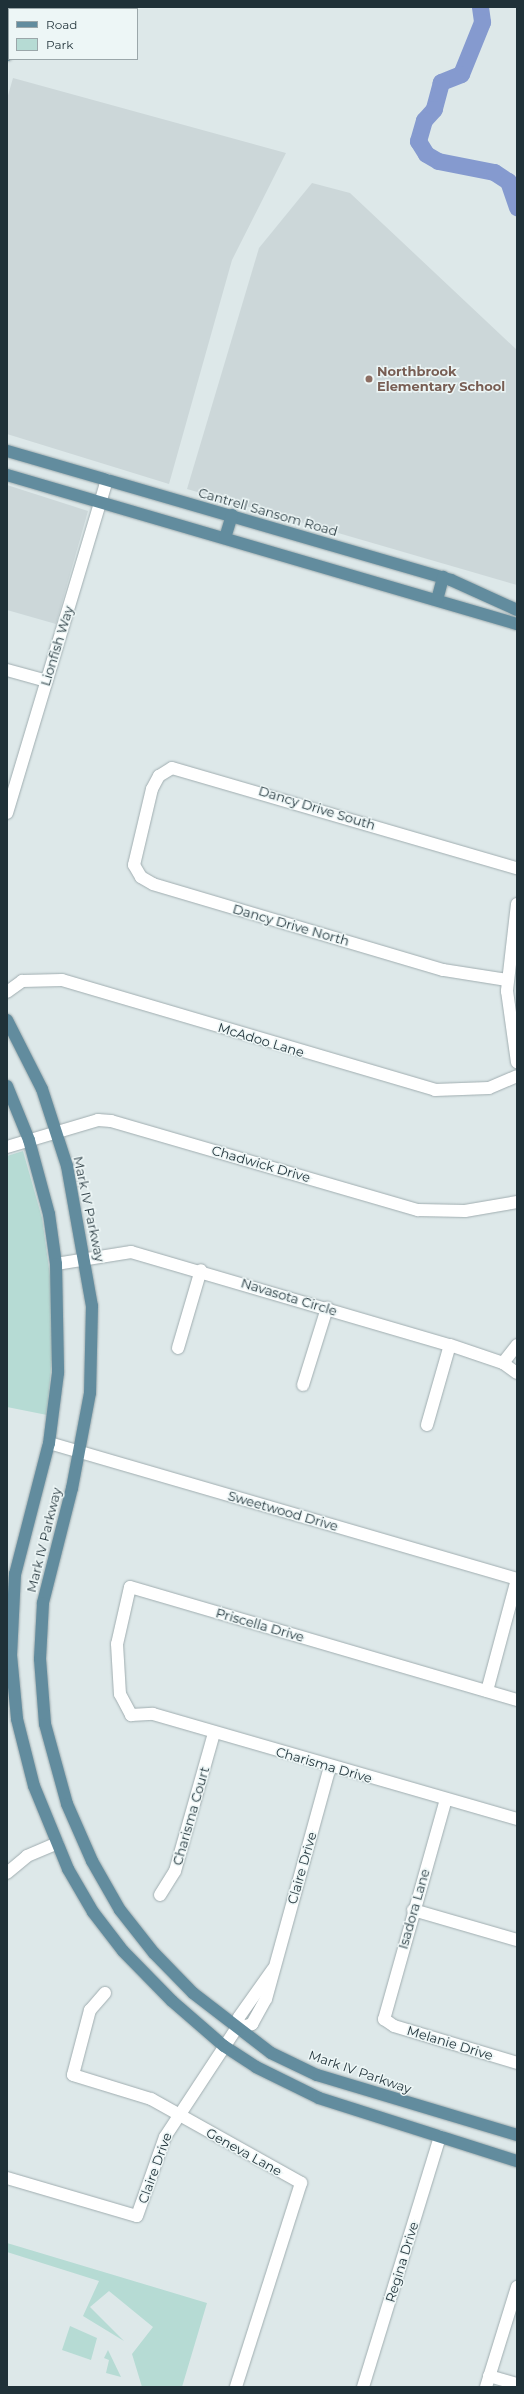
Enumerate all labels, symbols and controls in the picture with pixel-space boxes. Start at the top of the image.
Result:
legend [8,8,138,60]
text: Road [46,17,77,32]
text: Park [46,37,73,52]
place label: Northbrook Elementary School [377,364,505,395]
marker: Northbrook Elementary School [364,374,374,384]
street label: Cantrell Sansom Road [197,485,339,539]
street label: Lionfish Way [37,604,77,688]
street label: Dancy Drive South [257,783,377,833]
street label: Dancy Drive North [231,901,351,949]
street label: McAdoo Lane [216,1019,306,1061]
street label: Chadwick Drive [210,1142,312,1186]
street label: Mark IV Parkway [70,1155,108,1263]
street label: Navasota Circle [239,1275,339,1319]
street label: Mark IV Parkway [23,1486,65,1594]
street label: Sweetwood Drive [226,1488,340,1534]
street label: Priscella Drive [214,1605,306,1645]
street label: Charisma Drive [274,1744,374,1786]
street label: Charisma Court [169,1765,213,1867]
street label: Claire Drive [284,1830,320,1906]
street label: Isadora Lane [395,1867,433,1951]
street label: Melanie Drive [405,2023,495,2063]
street label: Mark IV Parkway [307,2047,413,2097]
street label: Geneva Lane [203,2125,285,2179]
street label: Claire Drive [135,2130,175,2206]
street label: Regina Drive [382,2220,422,2304]

